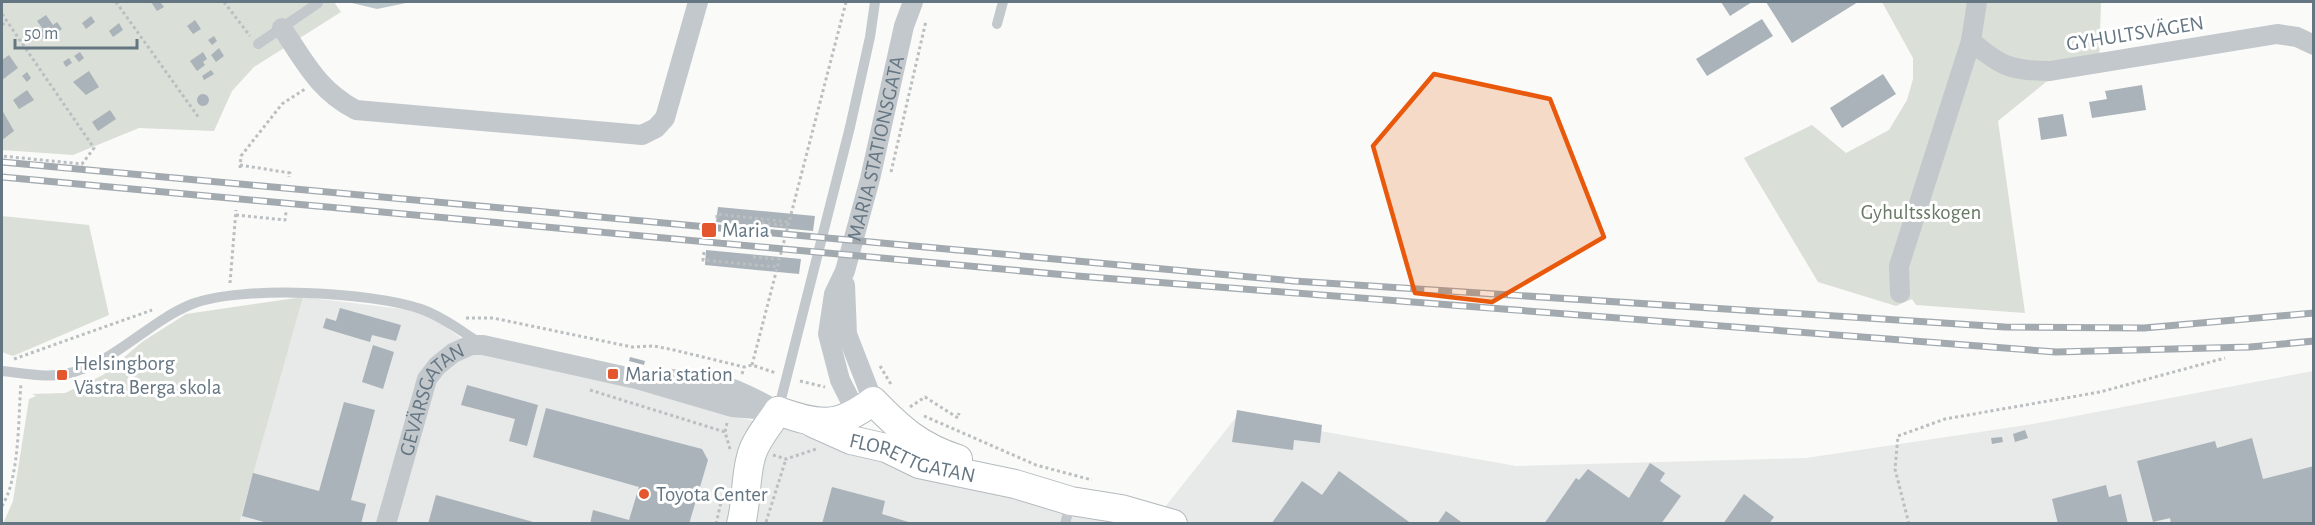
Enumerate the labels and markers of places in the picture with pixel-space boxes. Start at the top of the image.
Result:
place label: Maria [722,220,770,241]
marker: Maria [700,221,718,239]
place label: Helsingborg Västra Berga skola [74,353,222,398]
place label: Maria station [625,364,733,385]
marker: Maria station [606,367,620,381]
marker: Helsingborg Västra Berga skola [55,368,69,382]
place label: Toyota Center [656,484,768,505]
marker: Toyota Center [637,487,651,501]

